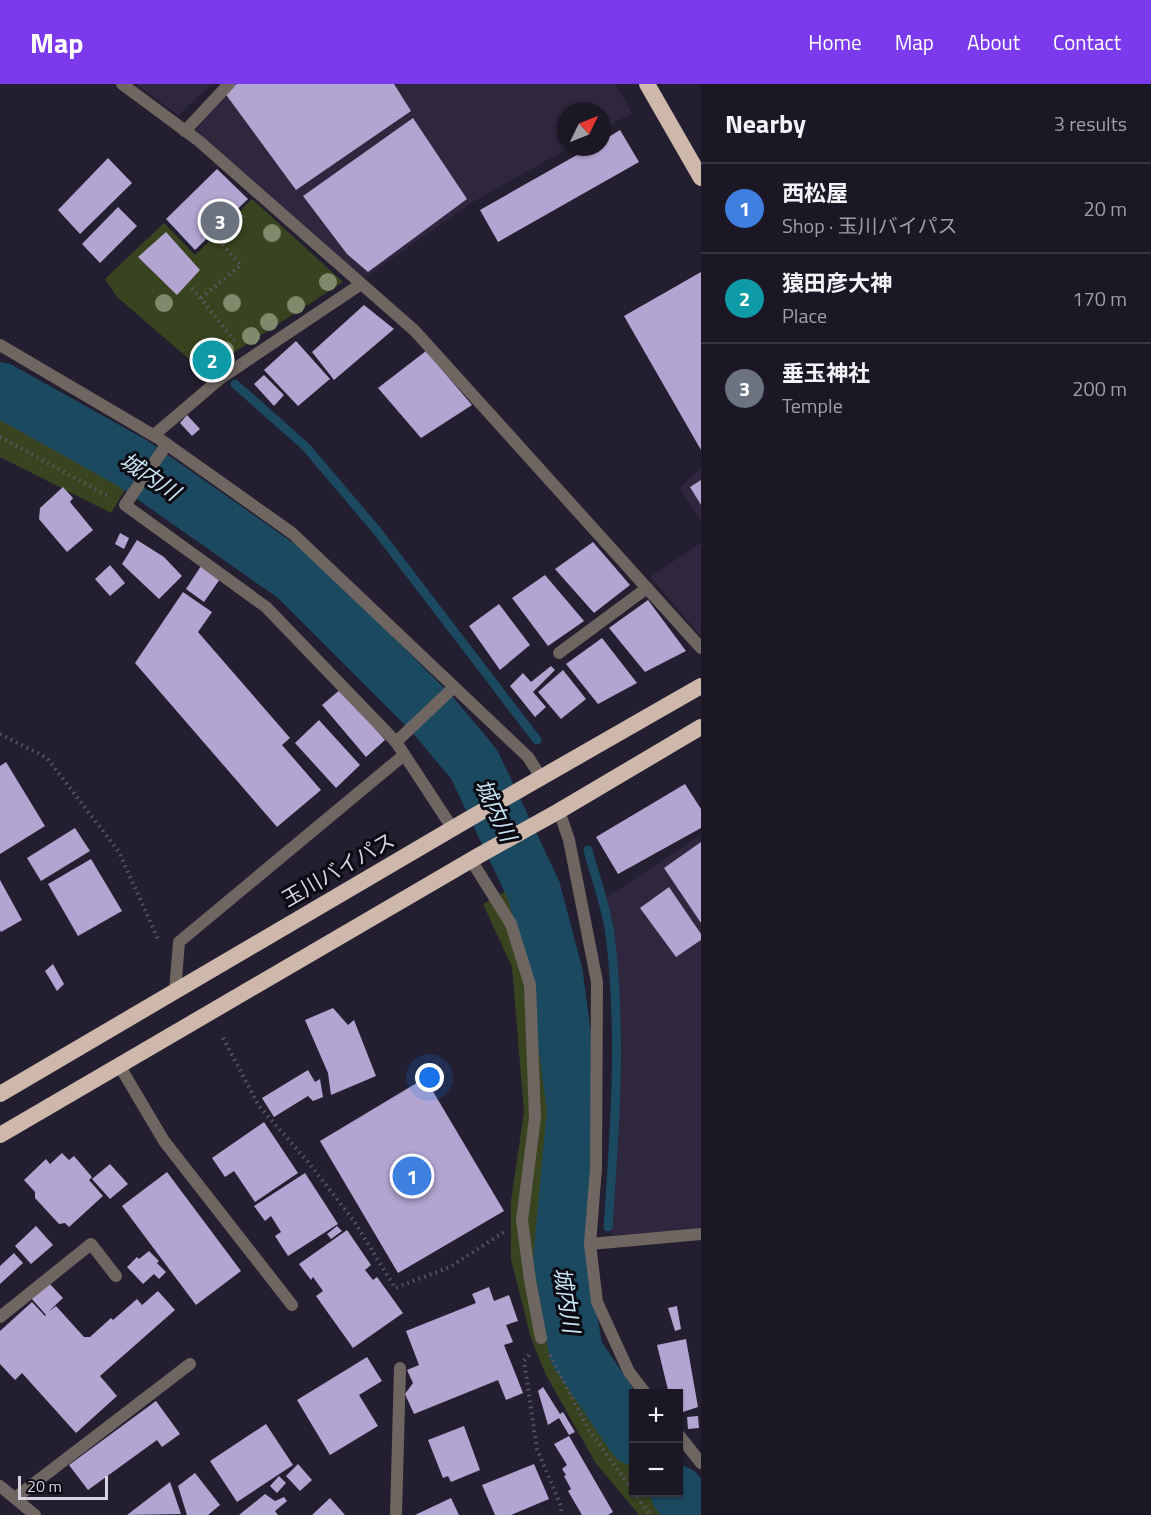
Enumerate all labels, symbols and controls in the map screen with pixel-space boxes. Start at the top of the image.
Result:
text: Map [30,21,84,64]
text: Home [808,26,862,58]
text: Map [895,26,934,58]
text: About [967,26,1020,58]
text: Contact [1053,26,1121,58]
north arrow [557,102,611,156]
text: Nearby [725,104,806,143]
text: 3 results [1054,108,1127,139]
text: 西松屋 [782,176,848,210]
text: 1 [739,193,750,224]
text: 20 m [1083,193,1127,224]
pin: 3 [200,198,240,244]
text: Shop · 玉川バイパス [782,210,957,241]
text: 猿田彦大神 [782,266,892,300]
text: 2 [739,283,750,314]
text: 170 m [1072,283,1127,314]
text: Place [782,300,827,331]
pin: 2 [192,338,232,382]
text: 垂玉神社 [782,356,870,390]
text: 3 [739,373,750,404]
text: 200 m [1072,373,1127,404]
text: Temple [782,390,843,421]
water label: 城内川 [113,443,189,510]
water label: 城内川 [467,773,526,849]
street label: 玉川バイパス [276,824,400,914]
your location [415,1063,444,1092]
pin: 1 [392,1154,432,1198]
water label: 城内川 [545,1265,589,1337]
map controls [629,1389,683,1497]
button: + [629,1389,683,1443]
button: − [629,1443,683,1497]
scale bar [18,1473,108,1500]
text: 20 m [27,1474,62,1498]

